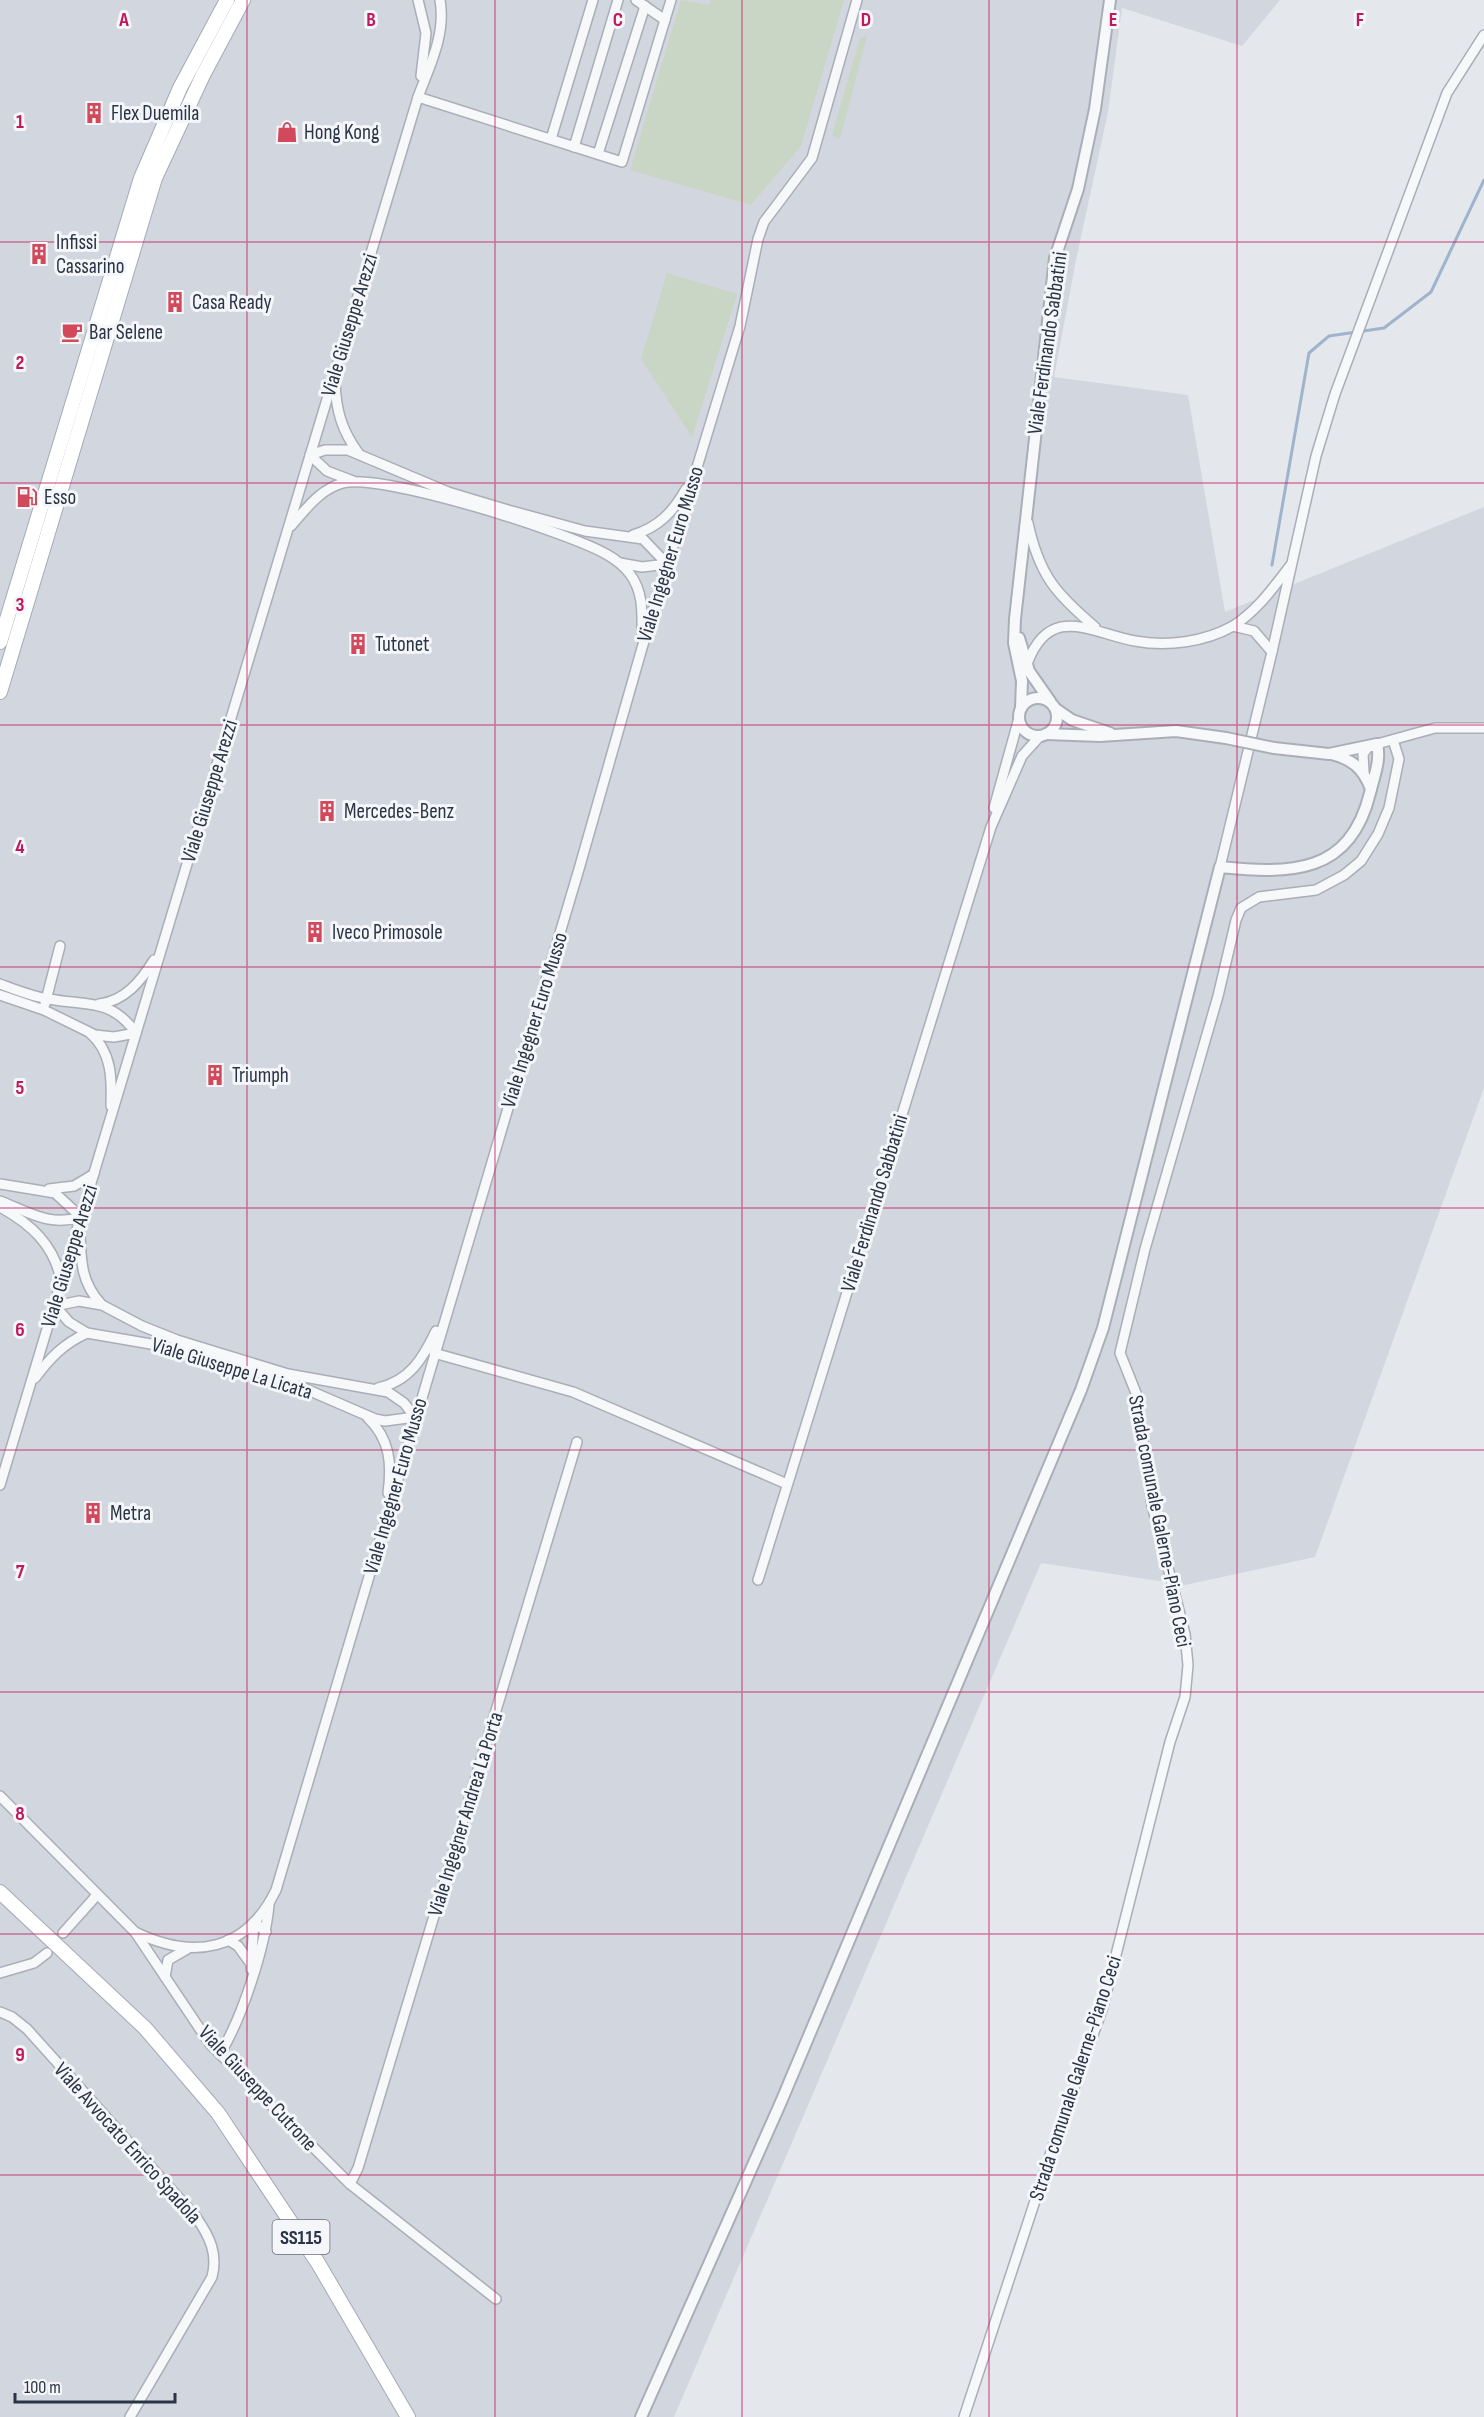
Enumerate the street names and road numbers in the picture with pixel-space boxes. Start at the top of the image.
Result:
street label: Viale Ferdinando Sabbatini [1022,250,1073,436]
street label: Viale Giuseppe Arezzi [316,251,383,400]
street label: Viale Ingegner Euro Musso [632,463,709,645]
street label: Viale Giuseppe Arezzi [176,717,243,866]
street label: Viale Ingegner Euro Musso [496,929,573,1111]
street label: Viale Ferdinando Sabbatini [836,1111,913,1295]
street label: Viale Giuseppe Arezzi [36,1182,103,1331]
street label: Viale Giuseppe La Licata [148,1332,315,1405]
street label: Strada comunale Galerne-Piano Ceci [1123,1393,1196,1649]
street label: Viale Ingegner Euro Musso [358,1395,433,1577]
street label: Viale Ingegner Andrea La Porta [422,1709,508,1919]
street label: Strada comunale Galerne-Piano Ceci [1024,1953,1127,2204]
street label: Viale Giuseppe Cutrone [193,2020,322,2156]
street label: Viale Avvocato Enrico Spadola [49,2058,207,2229]
road number: SS115 [272,2220,330,2254]

